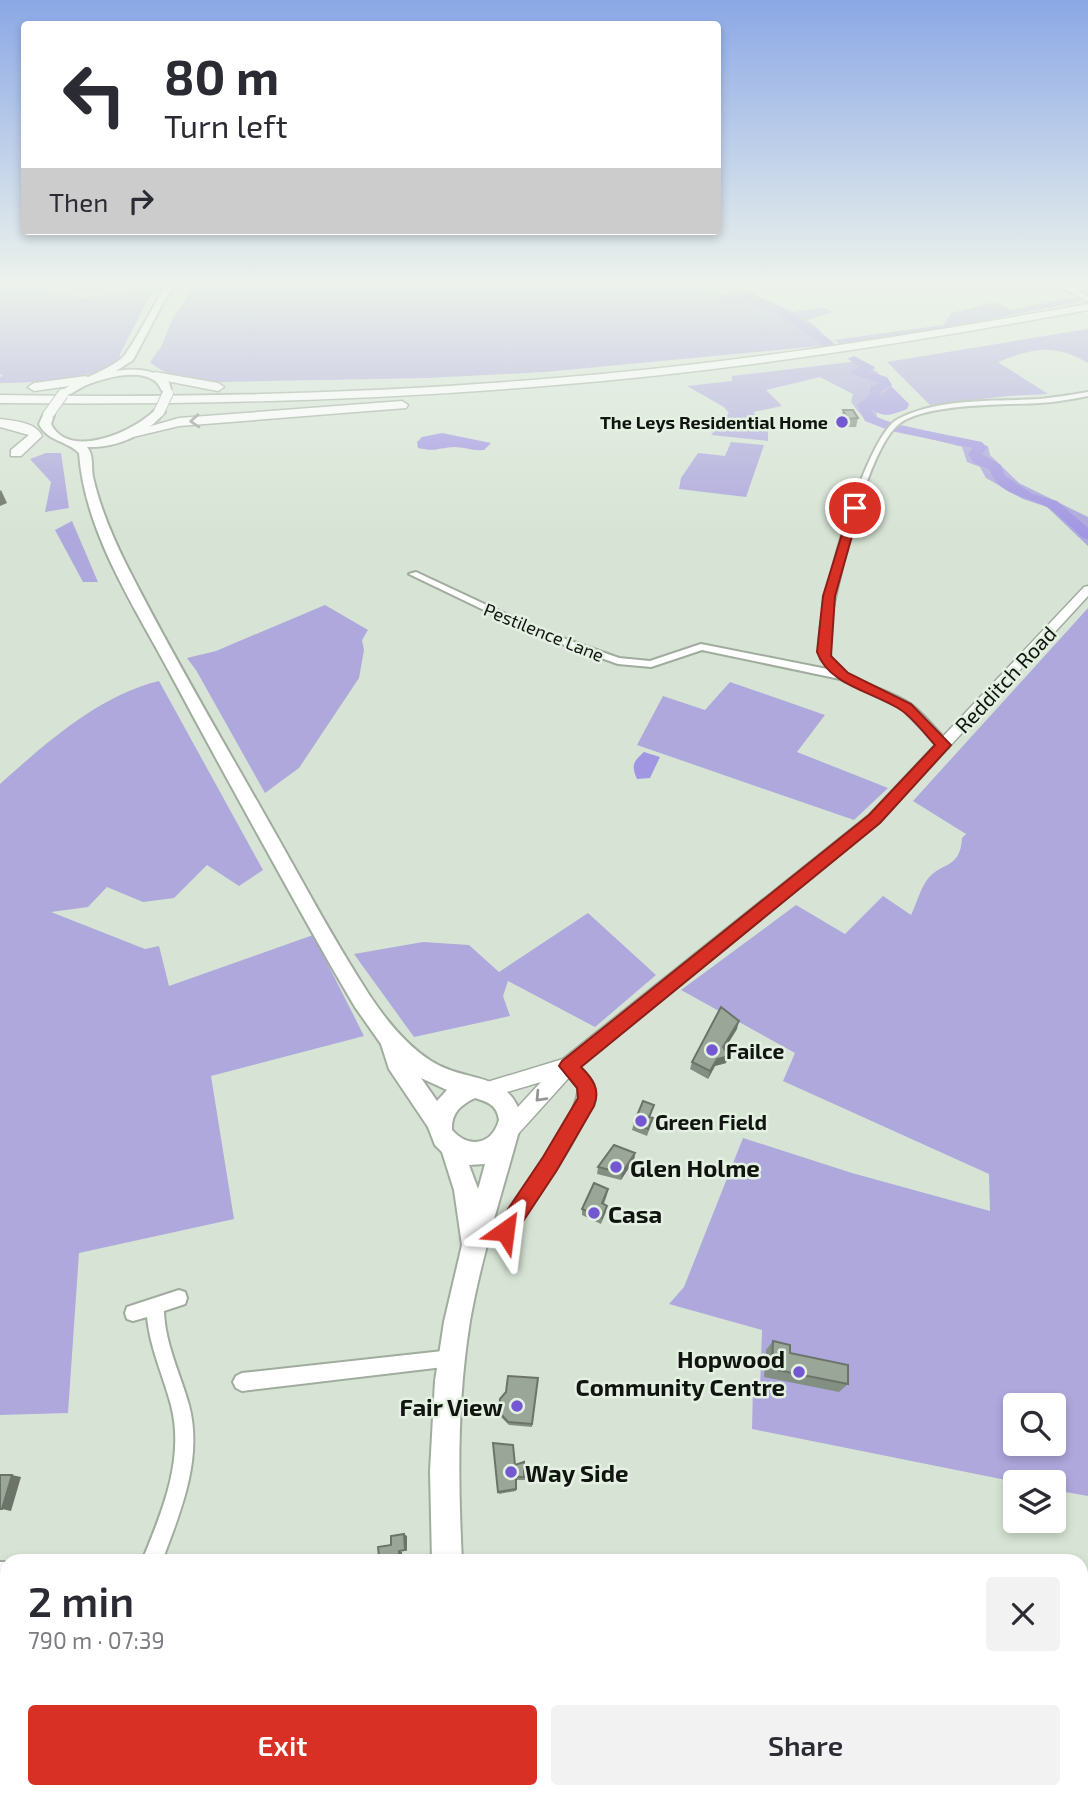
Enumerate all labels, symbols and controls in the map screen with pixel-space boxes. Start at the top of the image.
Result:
text: 80 m [164,46,279,105]
icon: left [49,49,140,140]
text: Turn left [164,106,288,144]
icon: right [122,182,160,220]
text: Then [49,186,108,217]
place label: The Leys Residential Home [600,411,828,433]
one-way arrow [189,413,200,428]
marker: The Leys Residential Home [834,414,850,430]
pin [825,478,885,538]
icon: arrive [836,489,874,527]
street label: Pestilence Lane [481,598,607,666]
street label: Redditch Road [949,620,1061,738]
place label: Failce [726,1038,784,1063]
marker: Failce [704,1042,720,1058]
one-way arrow [535,1089,548,1102]
place label: Green Field [655,1109,767,1134]
marker: Green Field [633,1113,649,1129]
place label: Glen Holme [630,1153,760,1182]
marker: Glen Holme [608,1159,624,1175]
position arrow [468,1194,542,1268]
place label: Casa [608,1199,662,1228]
marker: Casa [586,1205,602,1221]
place label: Hopwood Community Centre [576,1344,785,1401]
marker: Hopwood Community Centre [791,1364,807,1380]
place label: Fair View [400,1392,504,1421]
map controls [1003,1393,1066,1533]
button: search [1003,1393,1066,1456]
marker: Fair View [509,1398,525,1414]
place label: Way Side [525,1458,629,1487]
marker: Way Side [503,1464,519,1480]
button: layers [1003,1470,1066,1533]
text: 2 min [28,1575,134,1625]
button: close [986,1577,1060,1651]
text: 790 m · 07:39 [28,1626,165,1654]
button: Exit [28,1705,537,1785]
button: Share [551,1705,1060,1785]

